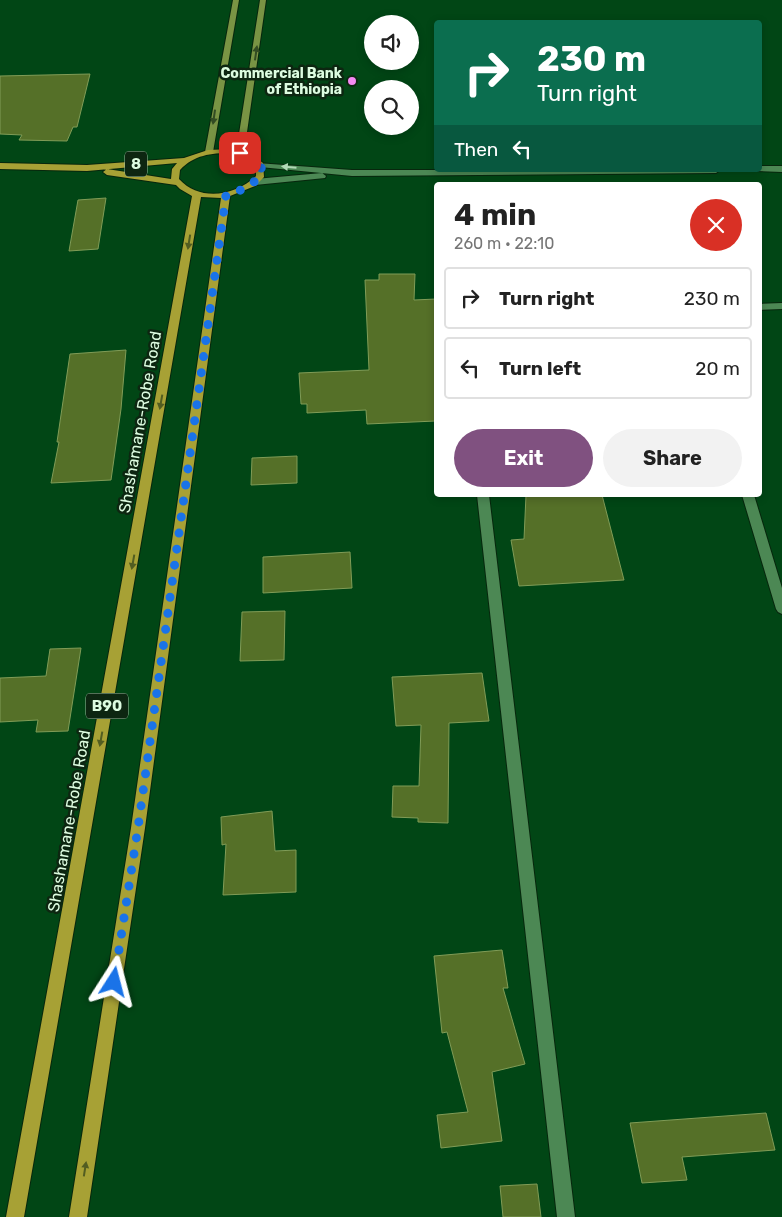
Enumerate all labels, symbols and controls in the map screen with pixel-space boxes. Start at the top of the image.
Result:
map controls [364,15,419,135]
button: sound [364,15,419,70]
text: 230 m [537,38,646,80]
icon: right [454,40,519,105]
one-way arrow [252,44,260,60]
place label: Commercial Bank of Ethiopia [221,65,343,98]
marker: Commercial Bank of Ethiopia [346,75,358,87]
button: search [364,80,419,135]
text: Turn right [537,80,637,107]
one-way arrow [210,109,218,125]
pin [219,132,261,174]
icon: left [508,135,536,163]
text: Then [454,138,498,161]
icon: arrive [226,139,254,167]
road number: 8 [125,152,147,176]
one-way arrow [280,163,296,171]
text: 4 min [454,197,536,233]
button: close [690,199,742,251]
one-way arrow [185,234,193,250]
text: 260 m · 22:10 [454,234,554,253]
icon: right [456,284,484,312]
text: Turn right [499,287,594,310]
text: 230 m [684,287,740,310]
street label: Shashamane-Robe Road [115,330,165,514]
icon: left [456,354,484,382]
text: Turn left [499,357,581,380]
text: 20 m [695,357,740,380]
one-way arrow [157,394,165,410]
button: Exit [454,429,593,487]
button: Share [603,429,742,487]
one-way arrow [128,554,136,570]
road number: B90 [86,694,128,718]
street label: Shashamane-Robe Road [44,729,94,913]
one-way arrow [97,731,105,747]
position arrow [87,955,139,1007]
one-way arrow [82,1160,90,1176]

